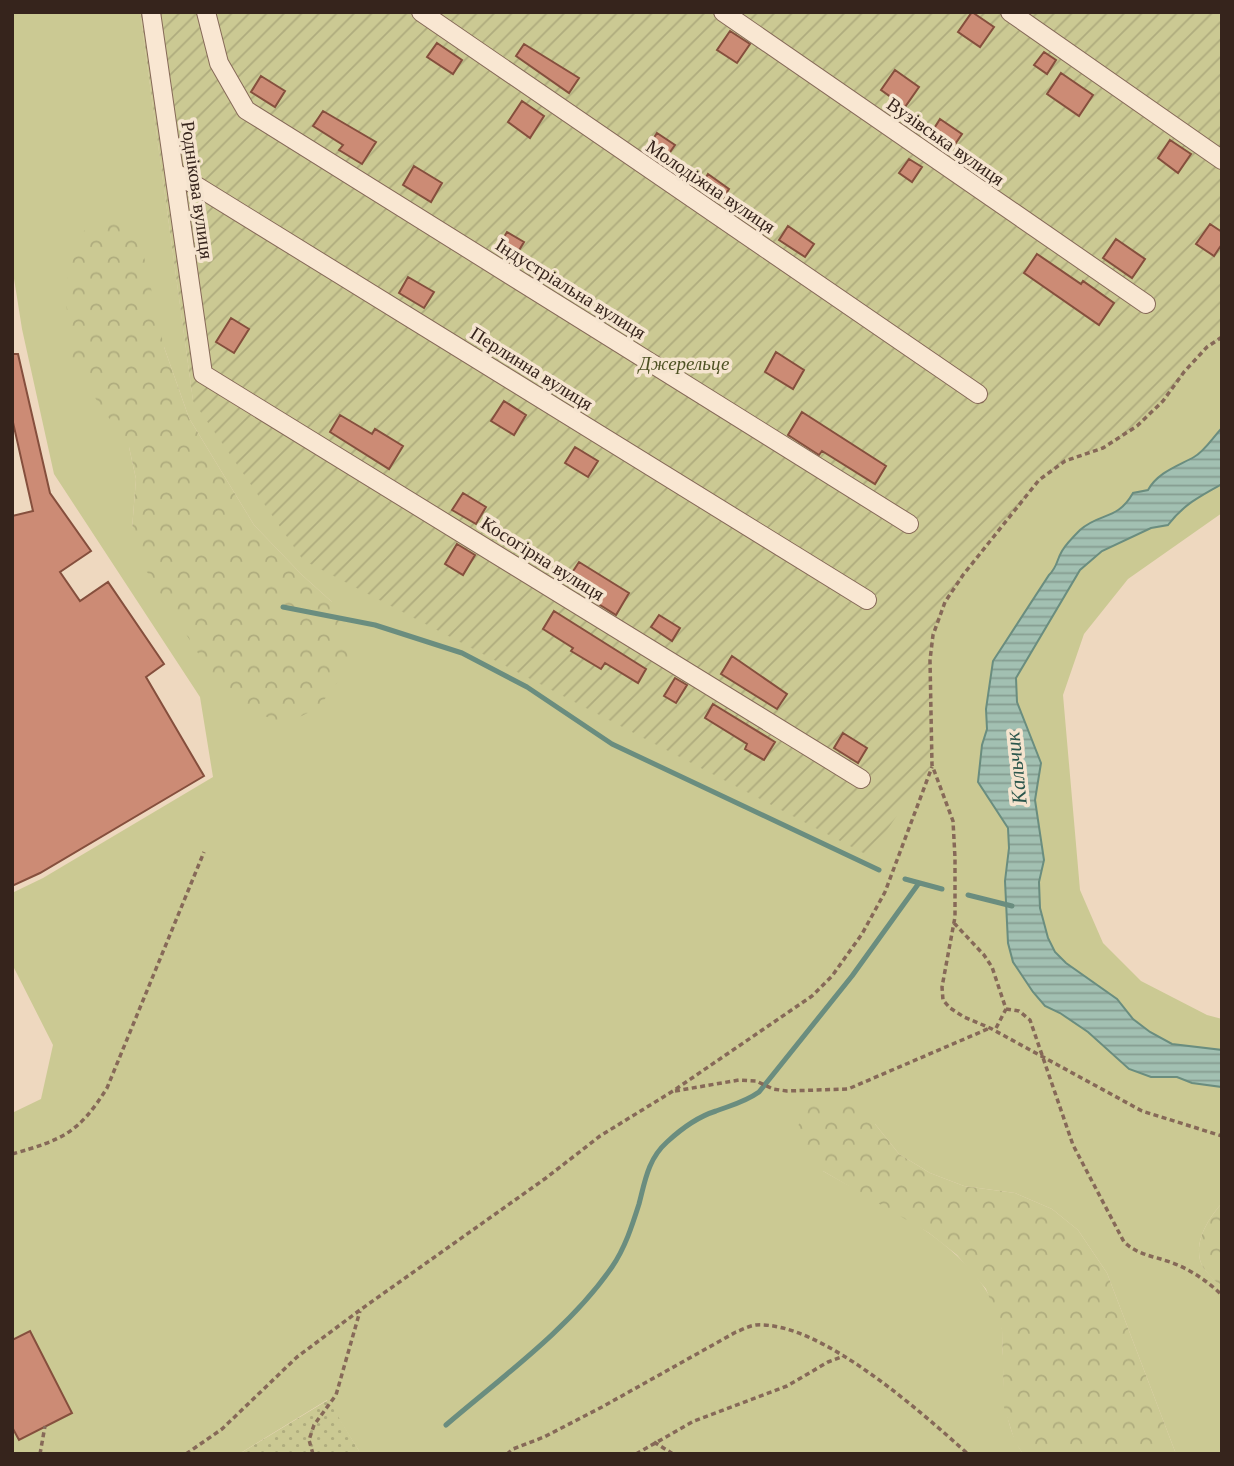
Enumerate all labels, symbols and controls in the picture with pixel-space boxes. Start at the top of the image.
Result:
street label: Вузівська вулиця [883,93,1009,190]
street label: Роднікова вулиця [177,120,218,261]
street label: Молодіжна вулиця [642,135,779,238]
street label: Індустріальна вулиця [492,234,650,343]
street label: Перлинна вулиця [467,322,597,415]
park label: Джерельце [637,353,729,374]
street label: Косогірна вулиця [477,512,608,605]
water label: Кальчик [1000,730,1032,806]

